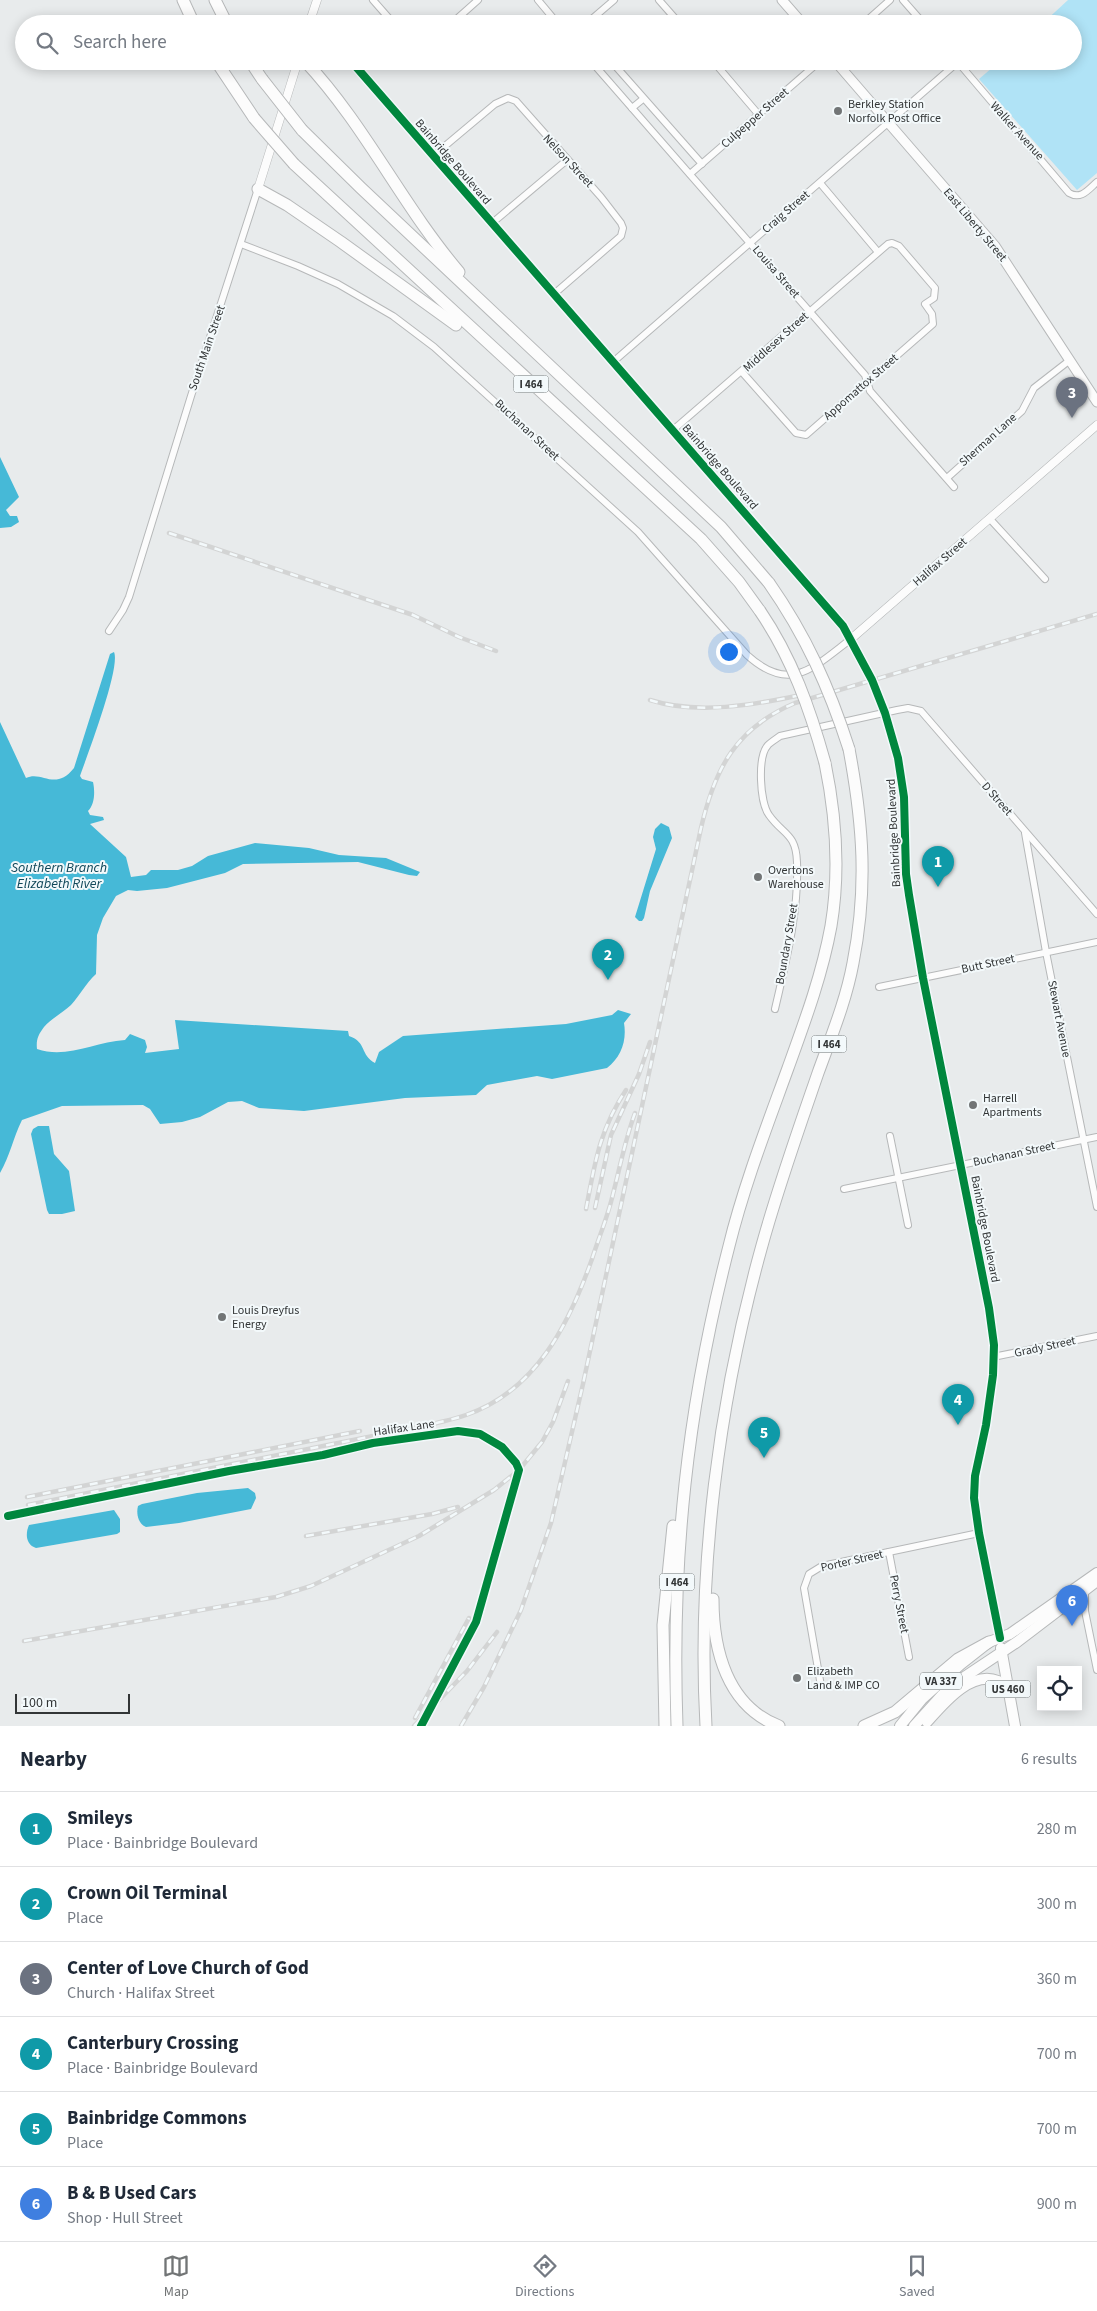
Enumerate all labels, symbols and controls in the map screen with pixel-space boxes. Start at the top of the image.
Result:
search box [15,15,1082,70]
icon: search [33,29,61,57]
text: Search here [73,29,167,56]
street label: Culpepper Street [717,84,793,152]
place label: Berkley Station Norfolk Post Office [848,96,941,127]
street label: Walker Avenue [986,98,1048,164]
marker: Berkley Station Norfolk Post Office [832,105,844,117]
street label: Bainbridge Boulevard [411,115,495,209]
street label: Nelson Street [539,131,597,191]
street label: East Liberty Street [939,185,1011,265]
street label: Craig Street [758,186,814,238]
street label: Louisa Street [748,242,804,302]
street label: South Main Street [184,303,230,393]
street label: Middlesex Street [740,308,812,376]
street label: Appomattox Street [820,350,902,424]
road number: I 464 [514,376,548,392]
pin: 3 [1056,377,1088,418]
street label: Buchanan Street [491,395,563,465]
street label: Sherman Lane [955,409,1021,471]
street label: Bainbridge Boulevard [678,420,762,514]
street label: Halifax Street [909,534,971,590]
your location [716,639,742,665]
street label: Bainbridge Boulevard [883,778,905,888]
street label: D Street [978,778,1016,820]
pin: 1 [922,846,954,887]
water label: Southern Branch Elizabeth River [11,858,107,894]
place label: Overtons Warehouse [768,862,824,893]
marker: Overtons Warehouse [752,871,764,883]
street label: Boundary Street [772,902,802,986]
pin: 2 [592,939,624,980]
street label: Butt Street [960,950,1016,978]
street label: Stewart Avenue [1043,979,1075,1059]
road number: I 464 [812,1036,846,1052]
place label: Harrell Apartments [983,1090,1042,1121]
marker: Harrell Apartments [967,1099,979,1111]
street label: Buchanan Street [972,1137,1056,1171]
street label: Bainbridge Boulevard [966,1174,1004,1284]
place label: Louis Dreyfus Energy [232,1302,299,1333]
marker: Louis Dreyfus Energy [216,1311,228,1323]
street label: Grady Street [1013,1332,1077,1362]
pin: 4 [942,1384,974,1425]
street label: Halifax Lane [372,1415,436,1441]
pin: 5 [748,1417,780,1458]
street label: Porter Street [819,1546,885,1576]
street label: Perry Street [885,1573,913,1635]
road number: I 464 [660,1574,694,1590]
pin: 6 [1056,1585,1088,1626]
place label: Elizabeth Land & IMP CO [807,1663,880,1694]
map controls [1037,1666,1082,1711]
button: locate [1037,1666,1082,1711]
marker: Elizabeth Land & IMP CO [791,1672,803,1684]
road number: VA 337 [920,1672,962,1690]
road number: US 460 [986,1680,1030,1698]
scale bar [15,1691,130,1714]
text: 100 m [22,1693,57,1713]
text: Nearby [20,1744,87,1774]
text: 6 results [1021,1748,1077,1770]
text: Smileys [67,1805,133,1832]
text: 1 [32,1818,40,1840]
text: 280 m [1037,1818,1077,1840]
text: Place · Bainbridge Boulevard [67,1832,258,1854]
text: Crown Oil Terminal [67,1880,227,1907]
text: 2 [32,1893,40,1915]
text: 300 m [1037,1893,1077,1915]
text: Place [67,1907,103,1929]
text: Center of Love Church of God [67,1955,309,1982]
text: 3 [32,1968,40,1990]
text: 360 m [1037,1968,1077,1990]
text: Church · Halifax Street [67,1982,215,2004]
text: Canterbury Crossing [67,2030,238,2057]
text: 4 [32,2043,40,2065]
text: 700 m [1037,2043,1077,2065]
text: Place · Bainbridge Boulevard [67,2057,258,2079]
text: Bainbridge Commons [67,2105,247,2132]
text: 5 [32,2118,40,2140]
text: 700 m [1037,2118,1077,2140]
text: Place [67,2132,103,2154]
text: B & B Used Cars [67,2180,196,2207]
text: 6 [32,2193,40,2215]
text: 900 m [1037,2193,1077,2215]
text: Shop · Hull Street [67,2207,183,2229]
tab: Map [162,2252,190,2302]
tab: Directions [515,2252,574,2302]
tab: Saved [899,2252,935,2302]

